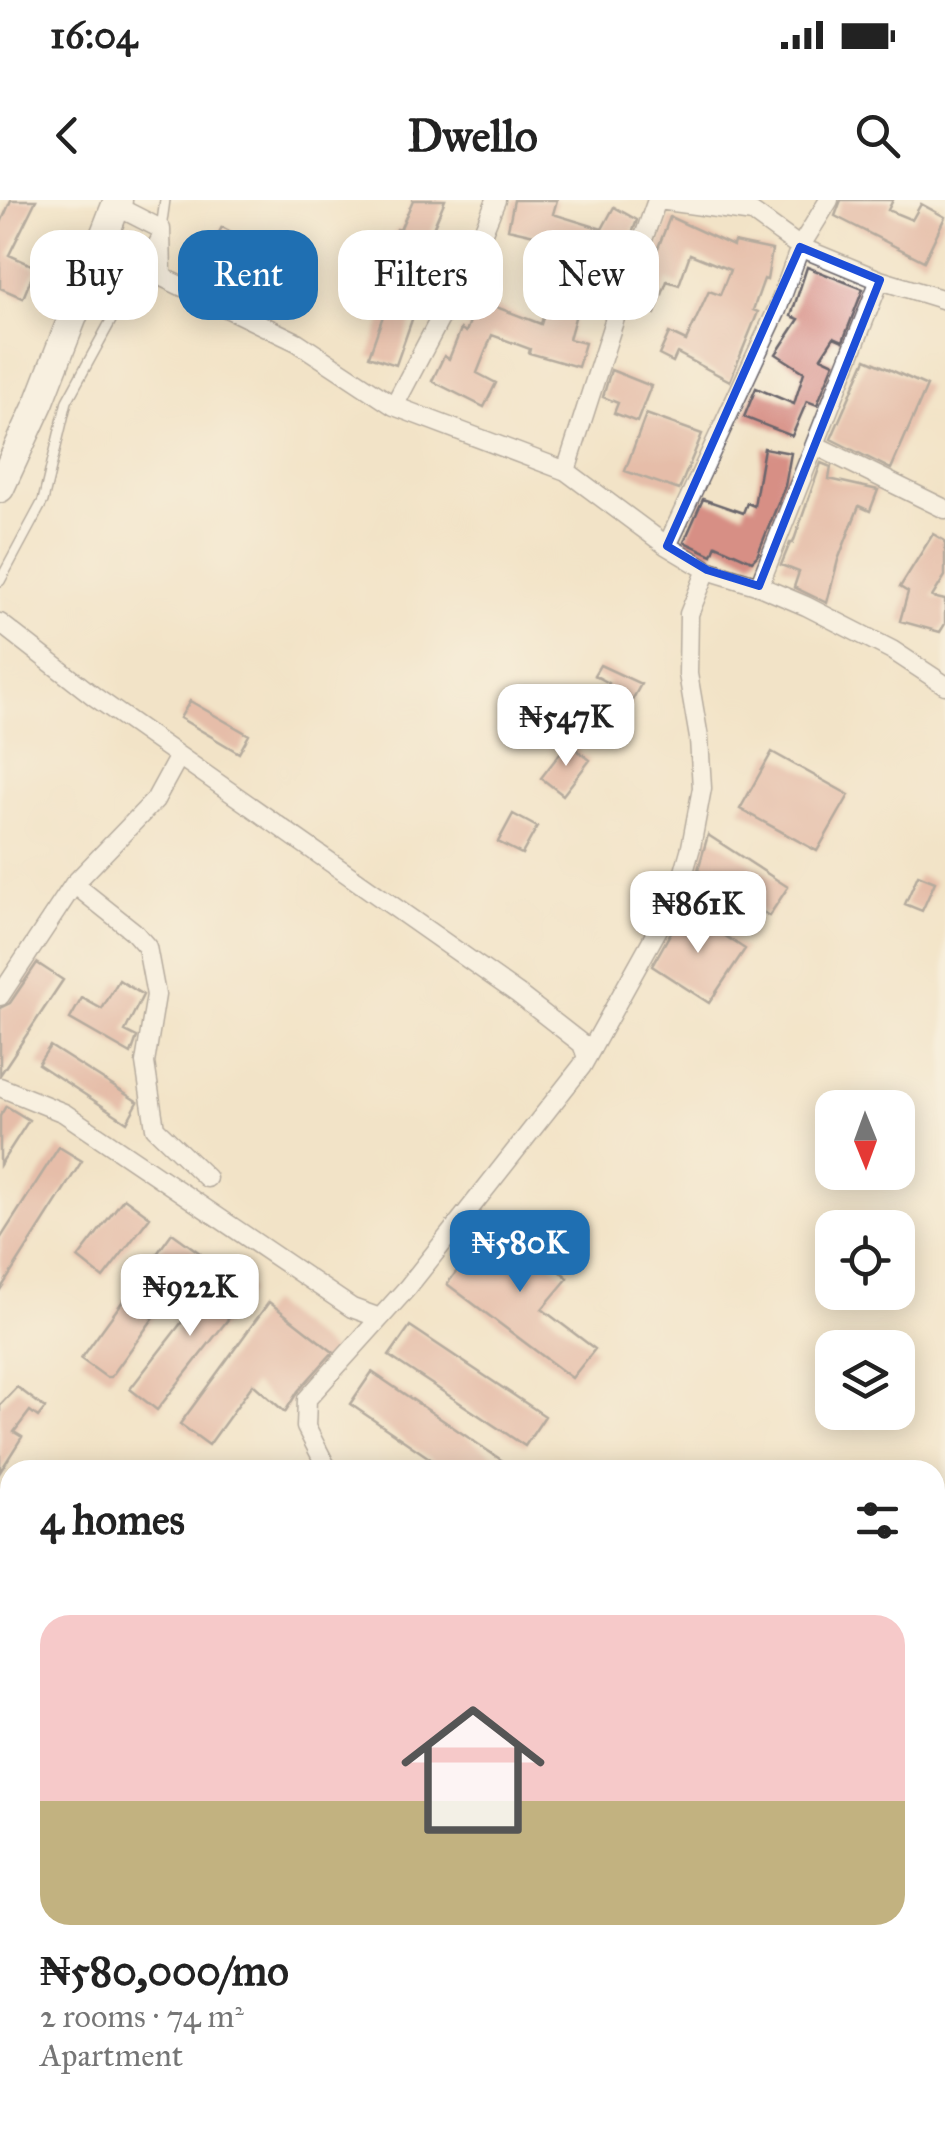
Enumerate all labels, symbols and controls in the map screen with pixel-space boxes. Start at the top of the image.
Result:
text: 16:04 [50,12,137,58]
icon: back [40,108,95,163]
text: Dwello [407,108,538,163]
icon: search [850,108,905,163]
chip: Buy [30,230,158,320]
chip: Rent [178,230,318,320]
chip: Filters [338,230,503,320]
chip: New [523,230,659,320]
pin: ₦547K [496,684,636,769]
text: ₦547K [519,697,613,736]
pin: ₦861K [628,871,768,956]
text: ₦861K [652,884,744,923]
north arrow [815,1090,915,1190]
map controls [815,1090,915,1430]
pin: ₦580K [450,1210,590,1295]
button: locate [815,1210,915,1310]
text: ₦580K [472,1223,568,1262]
pin: ₦922K [120,1254,260,1339]
text: ₦922K [143,1267,237,1306]
button: layers [815,1330,915,1430]
icon: filters [850,1493,905,1548]
text: 4 homes [40,1494,185,1546]
icon: home [383,1680,563,1860]
text: ₦580,000/mo [40,1945,289,1997]
text: 2 rooms · 74 m² [40,1997,244,2036]
text: Apartment [40,2036,183,2075]

